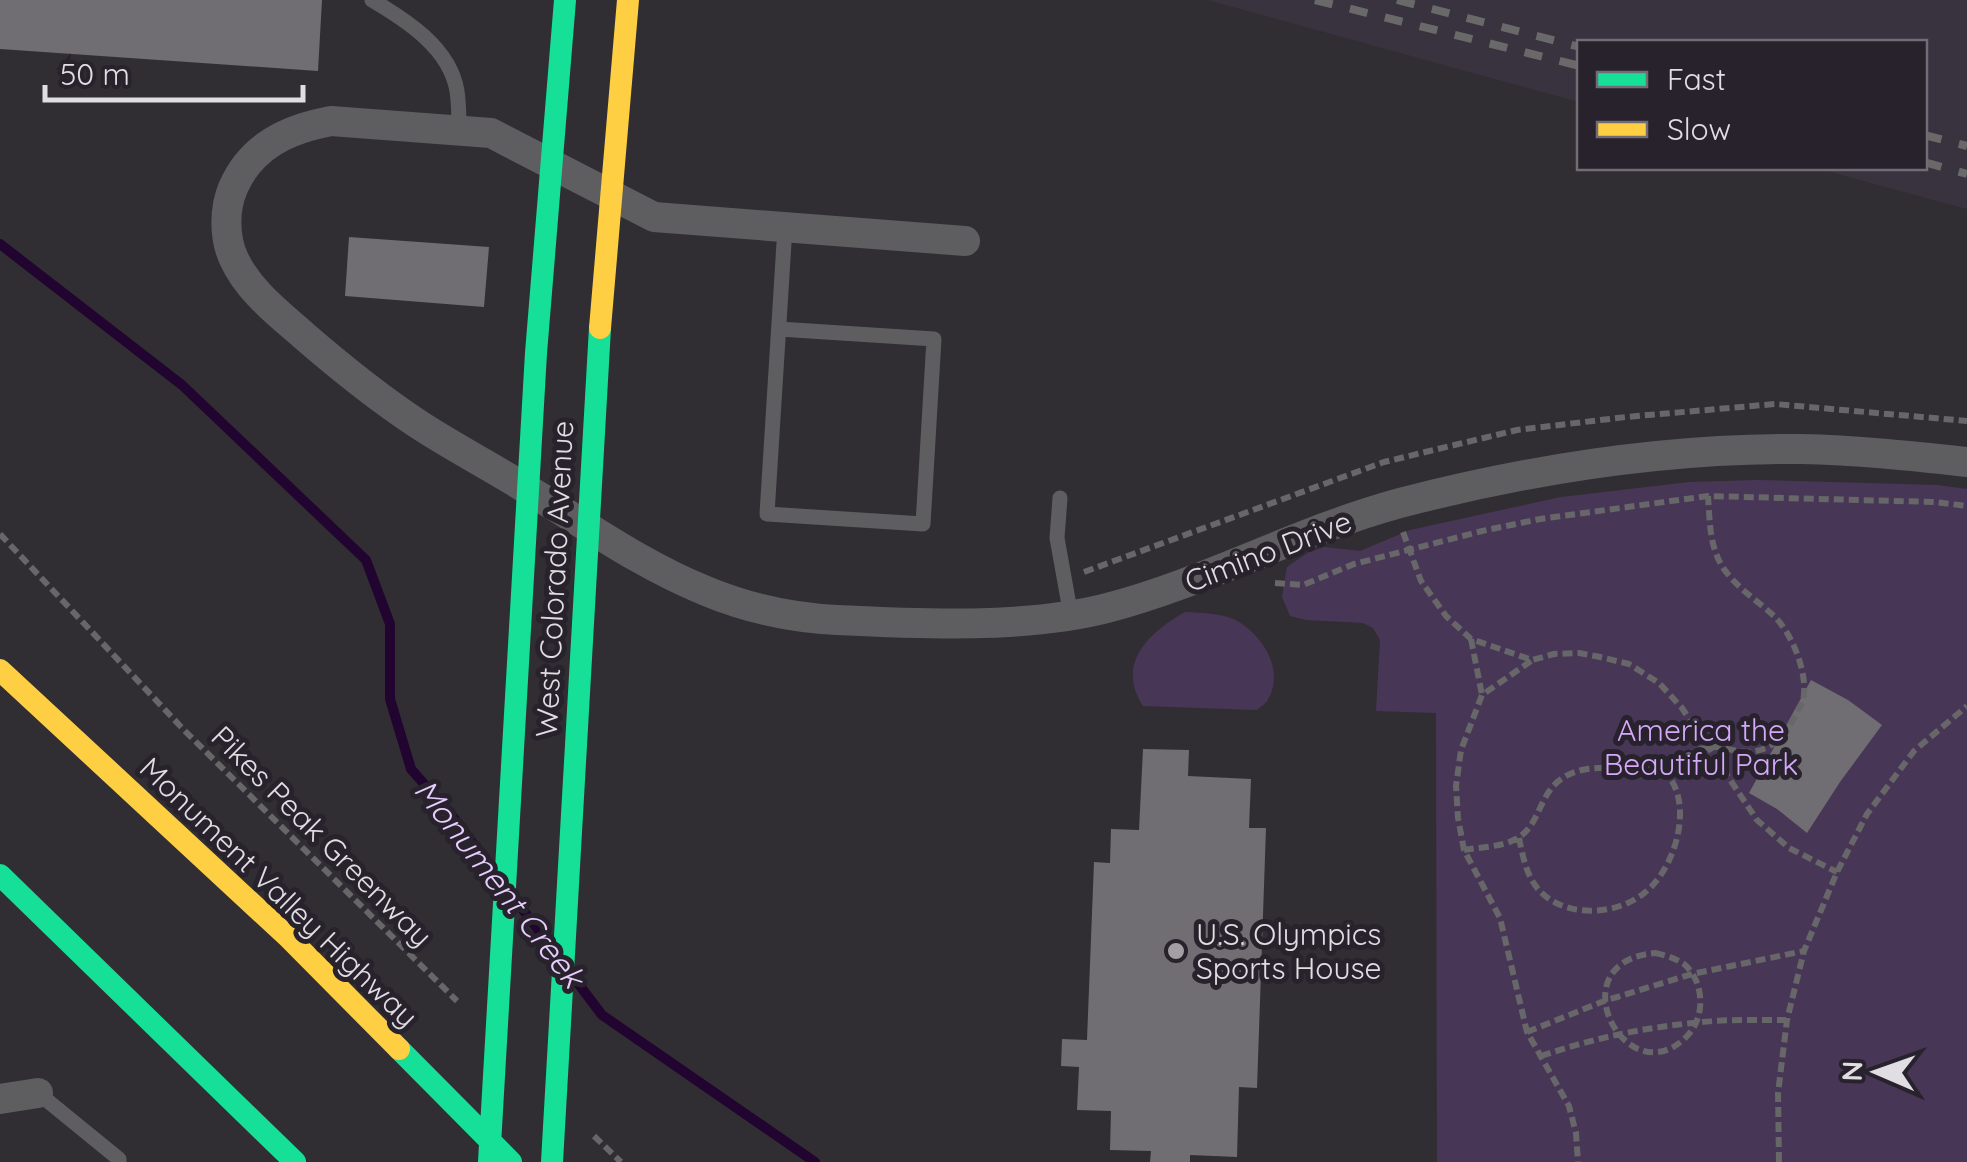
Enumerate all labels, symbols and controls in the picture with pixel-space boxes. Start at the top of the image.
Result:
scale bar [45,40,302,102]
legend [1577,40,1927,170]
text: 50 m [60,55,130,93]
text: Fast [1667,60,1726,98]
text: Slow [1667,110,1731,148]
street label: West Colorado Avenue [527,420,581,738]
street label: Cimino Drive [1179,502,1357,600]
park label: America the Beautiful Park [1604,711,1798,783]
street label: Pikes Peak Greenway [204,718,440,954]
street label: Monument Valley Highway [132,749,426,1035]
water label: Monument Creek [406,771,596,998]
place label: U.S. Olympics Sports House [1196,915,1382,987]
marker: U.S. Olympics Sports House [1165,940,1187,962]
north arrow [1827,1022,1927,1122]
text: N [1834,1060,1869,1082]

